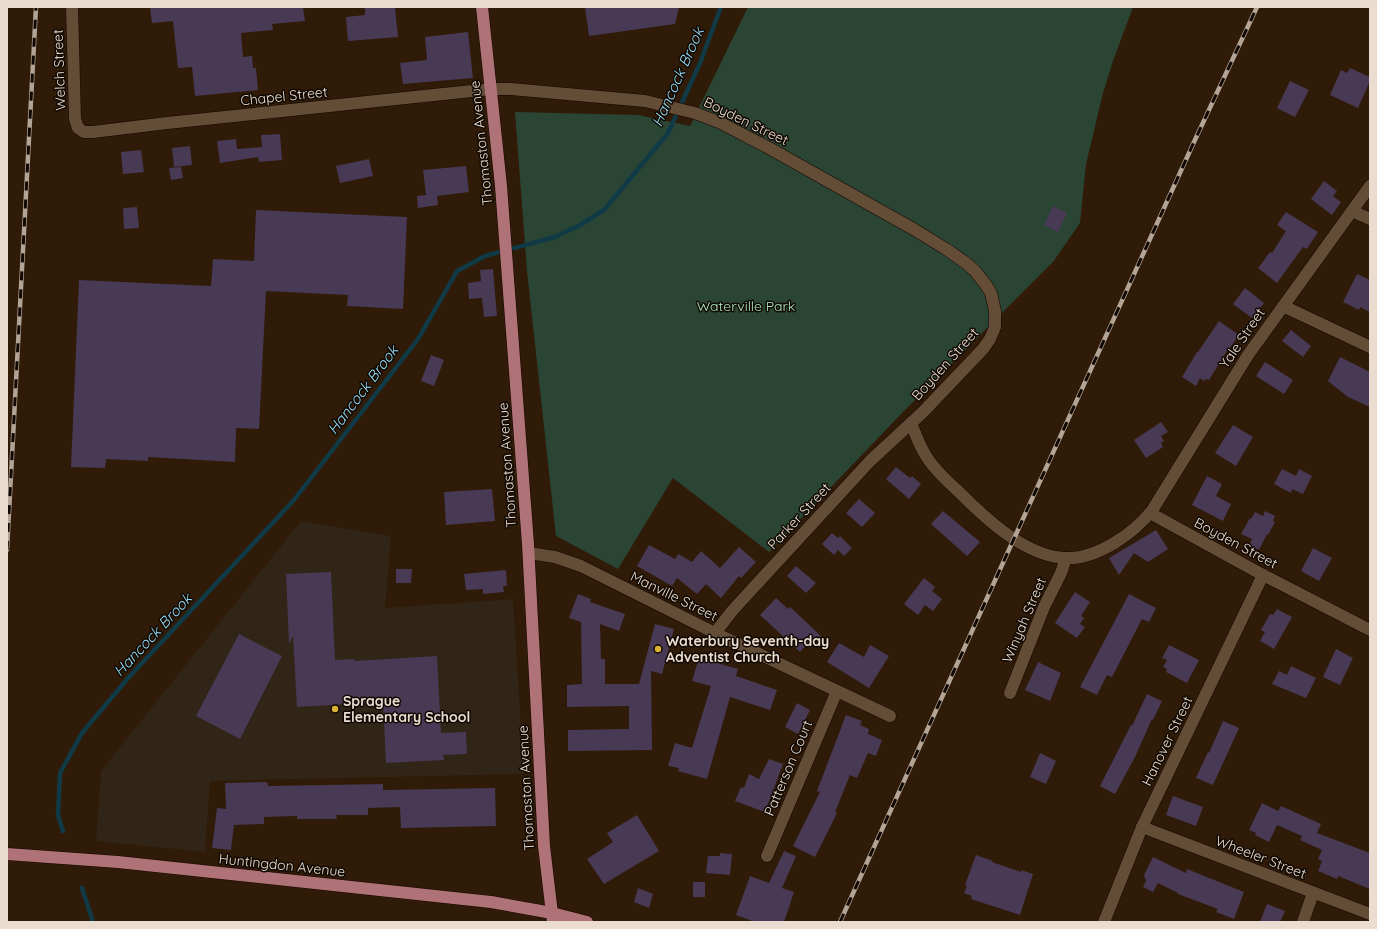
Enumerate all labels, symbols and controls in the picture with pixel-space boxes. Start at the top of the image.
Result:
water label: Hancock Brook [647,22,709,129]
street label: Welch Street [49,29,69,111]
street label: Thomaston Avenue [465,80,497,206]
street label: Chapel Street [240,82,329,110]
street label: Boyden Street [701,93,792,149]
park label: Waterville Park [697,297,795,315]
street label: Yale Street [1215,304,1269,372]
street label: Boyden Street [908,324,983,404]
water label: Hancock Brook [323,340,403,438]
street label: Thomaston Avenue [494,402,520,528]
street label: Parker Street [764,479,835,553]
street label: Boyden Street [1191,513,1281,573]
street label: Manville Street [627,567,721,625]
street label: Winyah Street [998,574,1050,665]
water label: Hancock Brook [109,588,197,680]
place label: Waterbury Seventh-day Adventist Church [666,632,829,666]
marker: Waterbury Seventh-day Adventist Church [653,644,663,654]
place label: Sprague Elementary School [343,692,470,726]
street label: Hanover Street [1137,693,1197,789]
marker: Sprague Elementary School [330,704,340,714]
street label: Patterson Court [760,717,816,819]
street label: Thomaston Avenue [514,725,538,851]
street label: Wheeler Street [1213,831,1309,883]
street label: Huntingdon Avenue [218,849,346,881]

